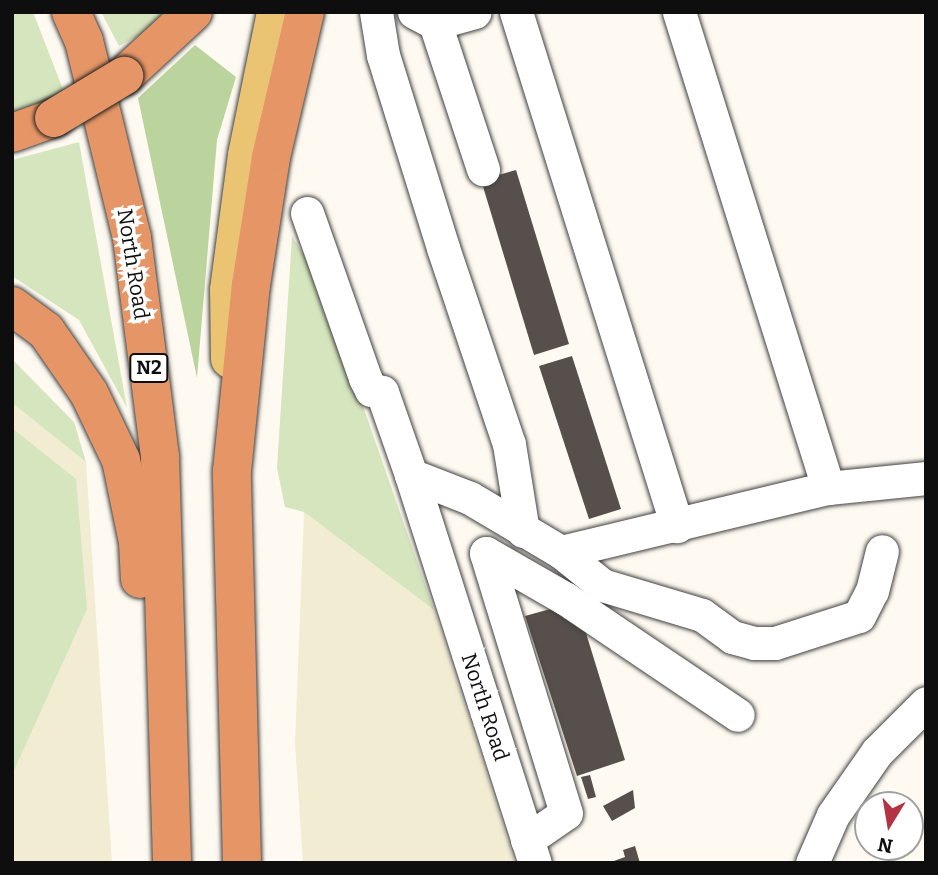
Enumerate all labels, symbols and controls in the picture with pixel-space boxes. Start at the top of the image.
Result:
street label: North Road [112,207,154,321]
road number: N2 [128,352,170,384]
street label: North Road [456,650,514,764]
north arrow [854,791,924,861]
text: N [876,832,895,858]

